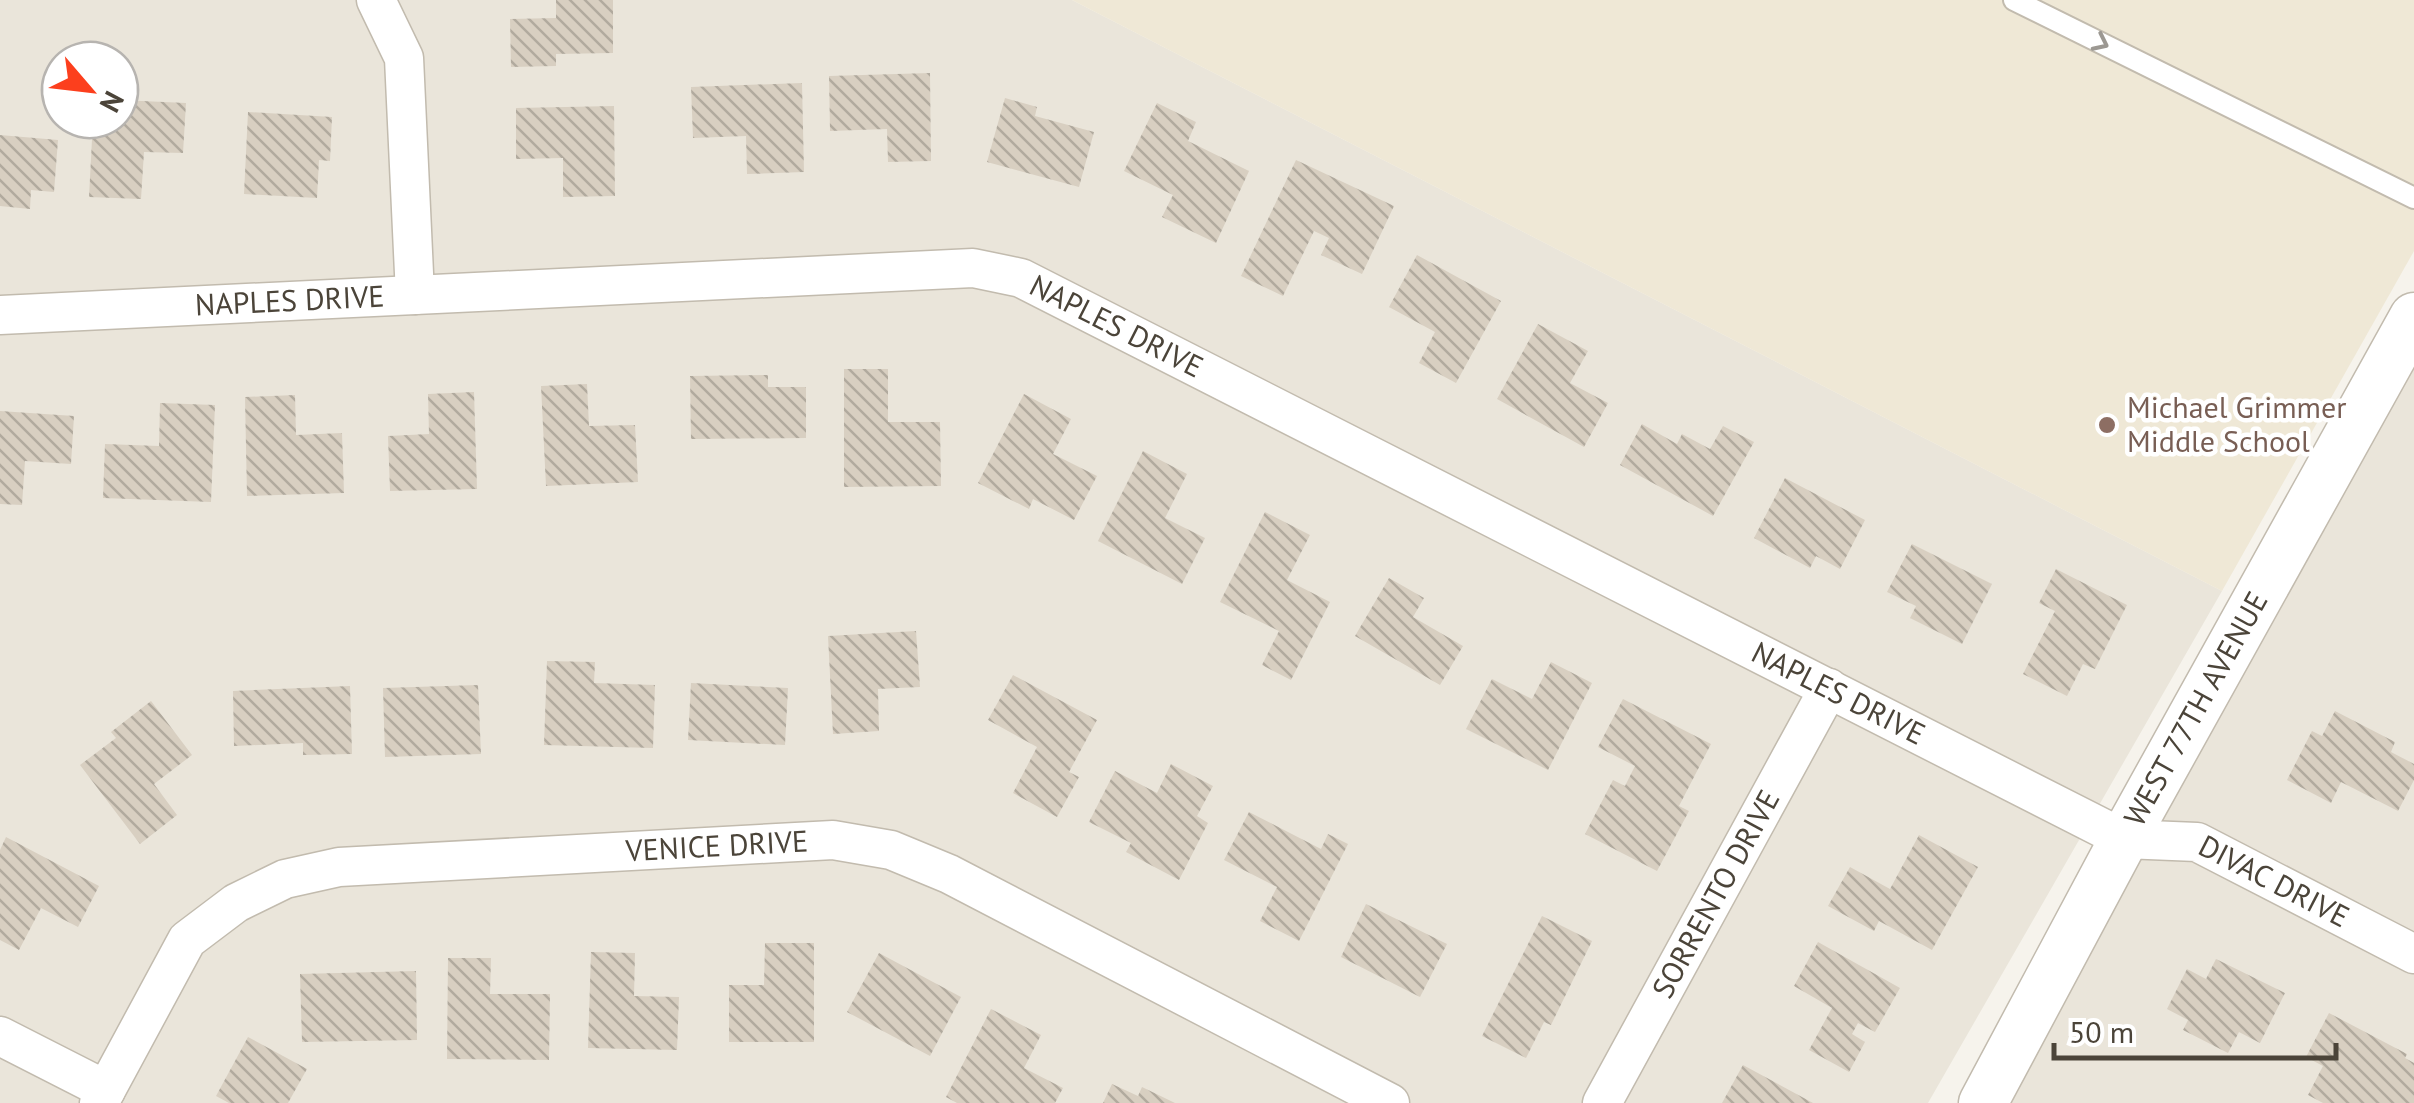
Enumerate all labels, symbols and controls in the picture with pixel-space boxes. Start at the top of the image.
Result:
one-way arrow [2091,31,2109,51]
north arrow [40,40,140,140]
text: N [92,85,133,119]
street label: NAPLES DRIVE [1024,265,1210,385]
street label: NAPLES DRIVE [194,275,385,324]
place label: Michael Grimmer Middle School [2127,387,2346,460]
marker: Michael Grimmer Middle School [2096,414,2118,436]
street label: WEST 77TH AVENUE [2114,584,2276,832]
street label: NAPLES DRIVE [1746,632,1932,753]
street label: SORRENTO DRIVE [1642,783,1788,1004]
street label: VENICE DRIVE [624,820,809,869]
street label: DIVAC DRIVE [2192,825,2356,935]
scale bar [2054,998,2336,1060]
text: 50 m [2069,1012,2134,1051]

